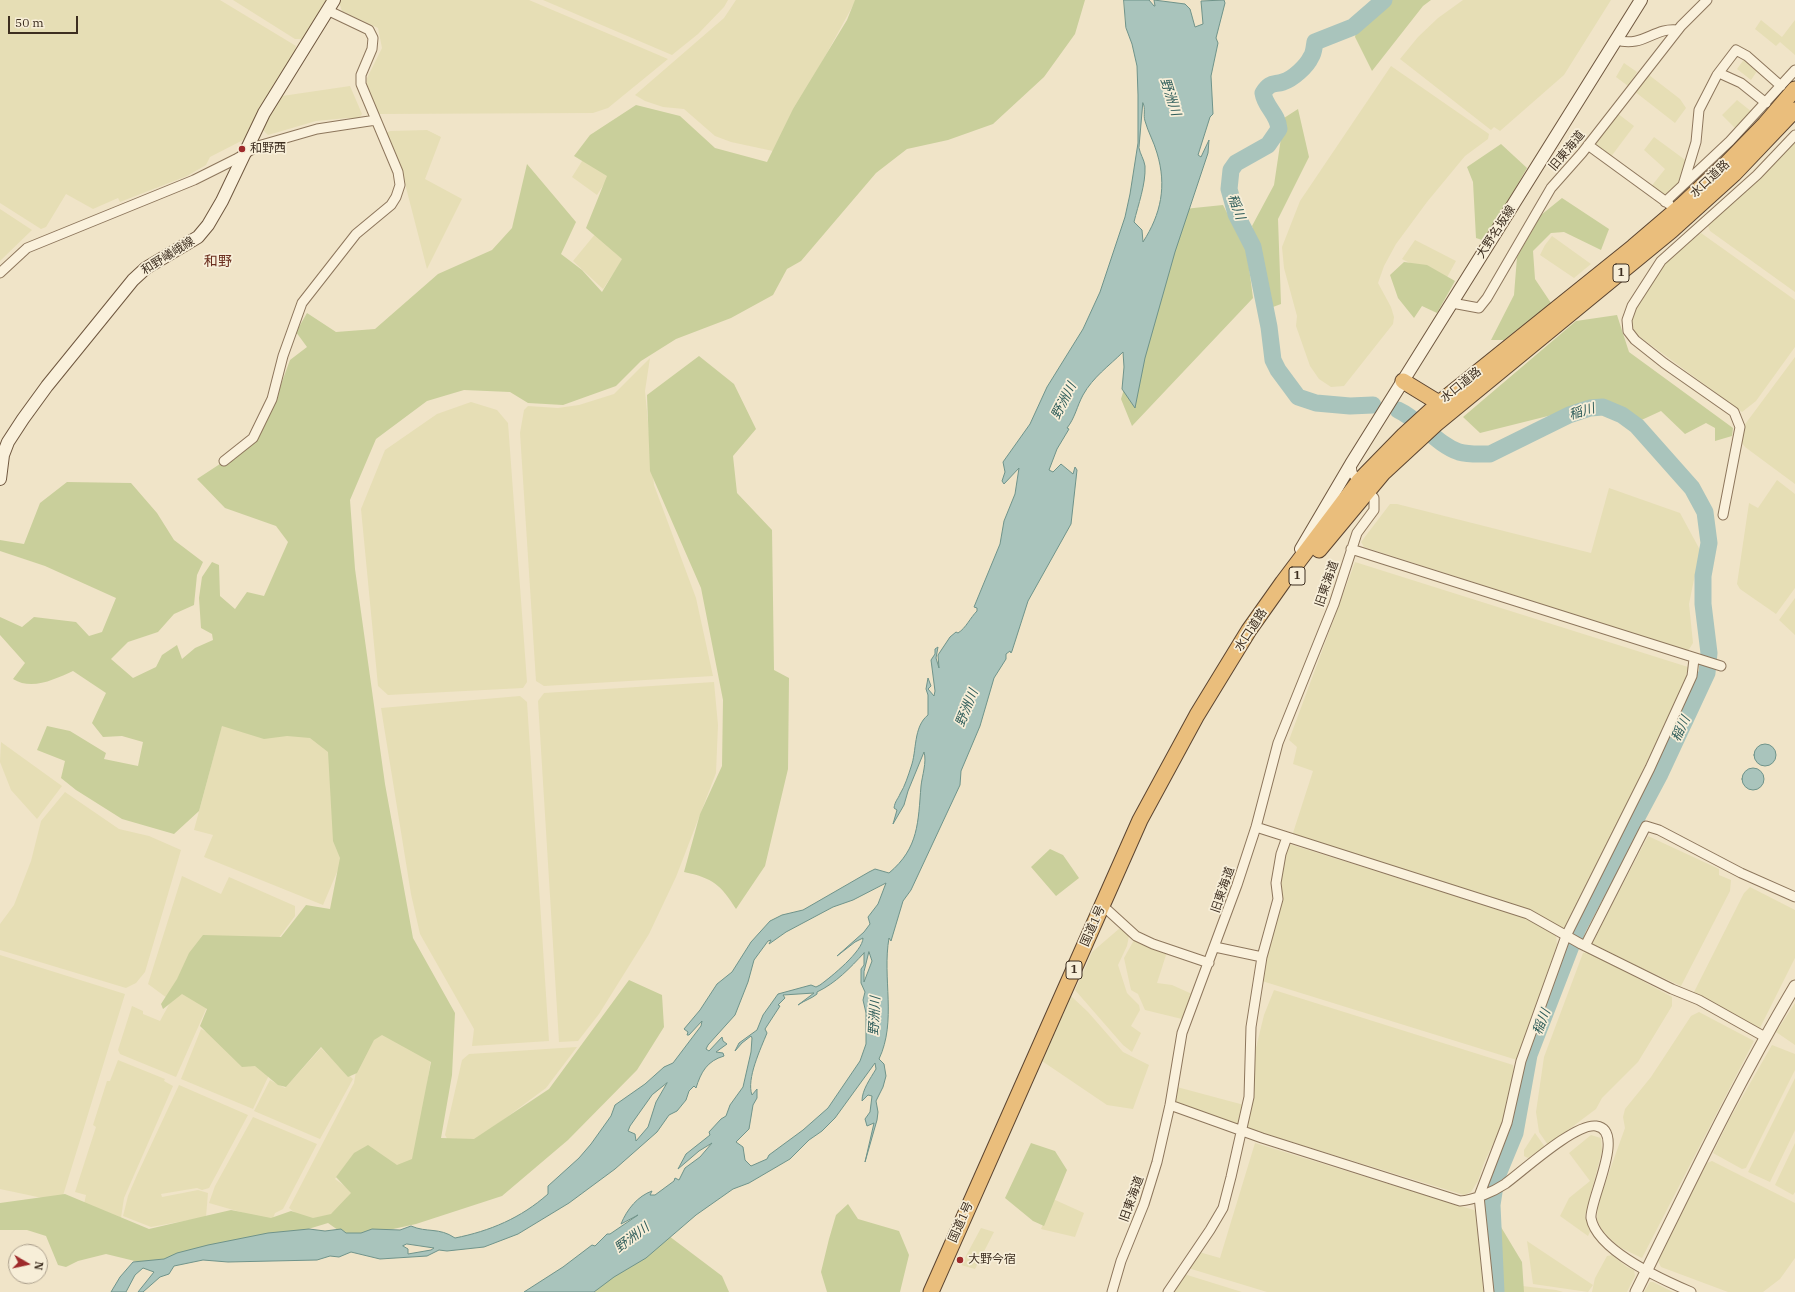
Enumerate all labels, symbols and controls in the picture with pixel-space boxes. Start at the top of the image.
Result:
scale bar [10,8,80,34]
text: 50 m [15,15,44,30]
water label: 野洲川 [1157,76,1183,118]
street label: 旧東海道 [1546,128,1588,174]
place label: 和野西 [250,142,286,156]
marker: 和野西 [237,144,247,154]
street label: 水口道路 [1688,157,1732,201]
water label: 稲川 [1224,192,1248,222]
street label: 大野名坂線 [1474,203,1518,261]
street label: 和野嶬峨線 [139,234,197,278]
district label: 和野 [204,254,232,270]
road number: 1 [1613,264,1629,282]
street label: 水口道路 [1438,364,1484,406]
water label: 野洲川 [1048,380,1080,422]
water label: 稲川 [1567,401,1597,423]
street label: 旧東海道 [1312,559,1342,609]
road number: 1 [1289,567,1305,585]
street label: 水口道路 [1232,606,1270,654]
water label: 野洲川 [952,687,982,729]
water label: 稲川 [1668,714,1694,744]
street label: 旧東海道 [1208,865,1238,915]
street label: 国道1号 [1078,903,1108,949]
road number: 1 [1066,961,1082,979]
water label: 野洲川 [866,996,884,1036]
water label: 稲川 [1530,1007,1554,1037]
street label: 旧東海道 [1117,1174,1147,1224]
street label: 国道1号 [946,1199,976,1245]
water label: 野洲川 [612,1220,652,1256]
north arrow [8,1244,48,1284]
place label: 大野今宿 [968,1253,1016,1267]
marker: 大野今宿 [955,1255,965,1265]
text: N [31,1260,46,1271]

